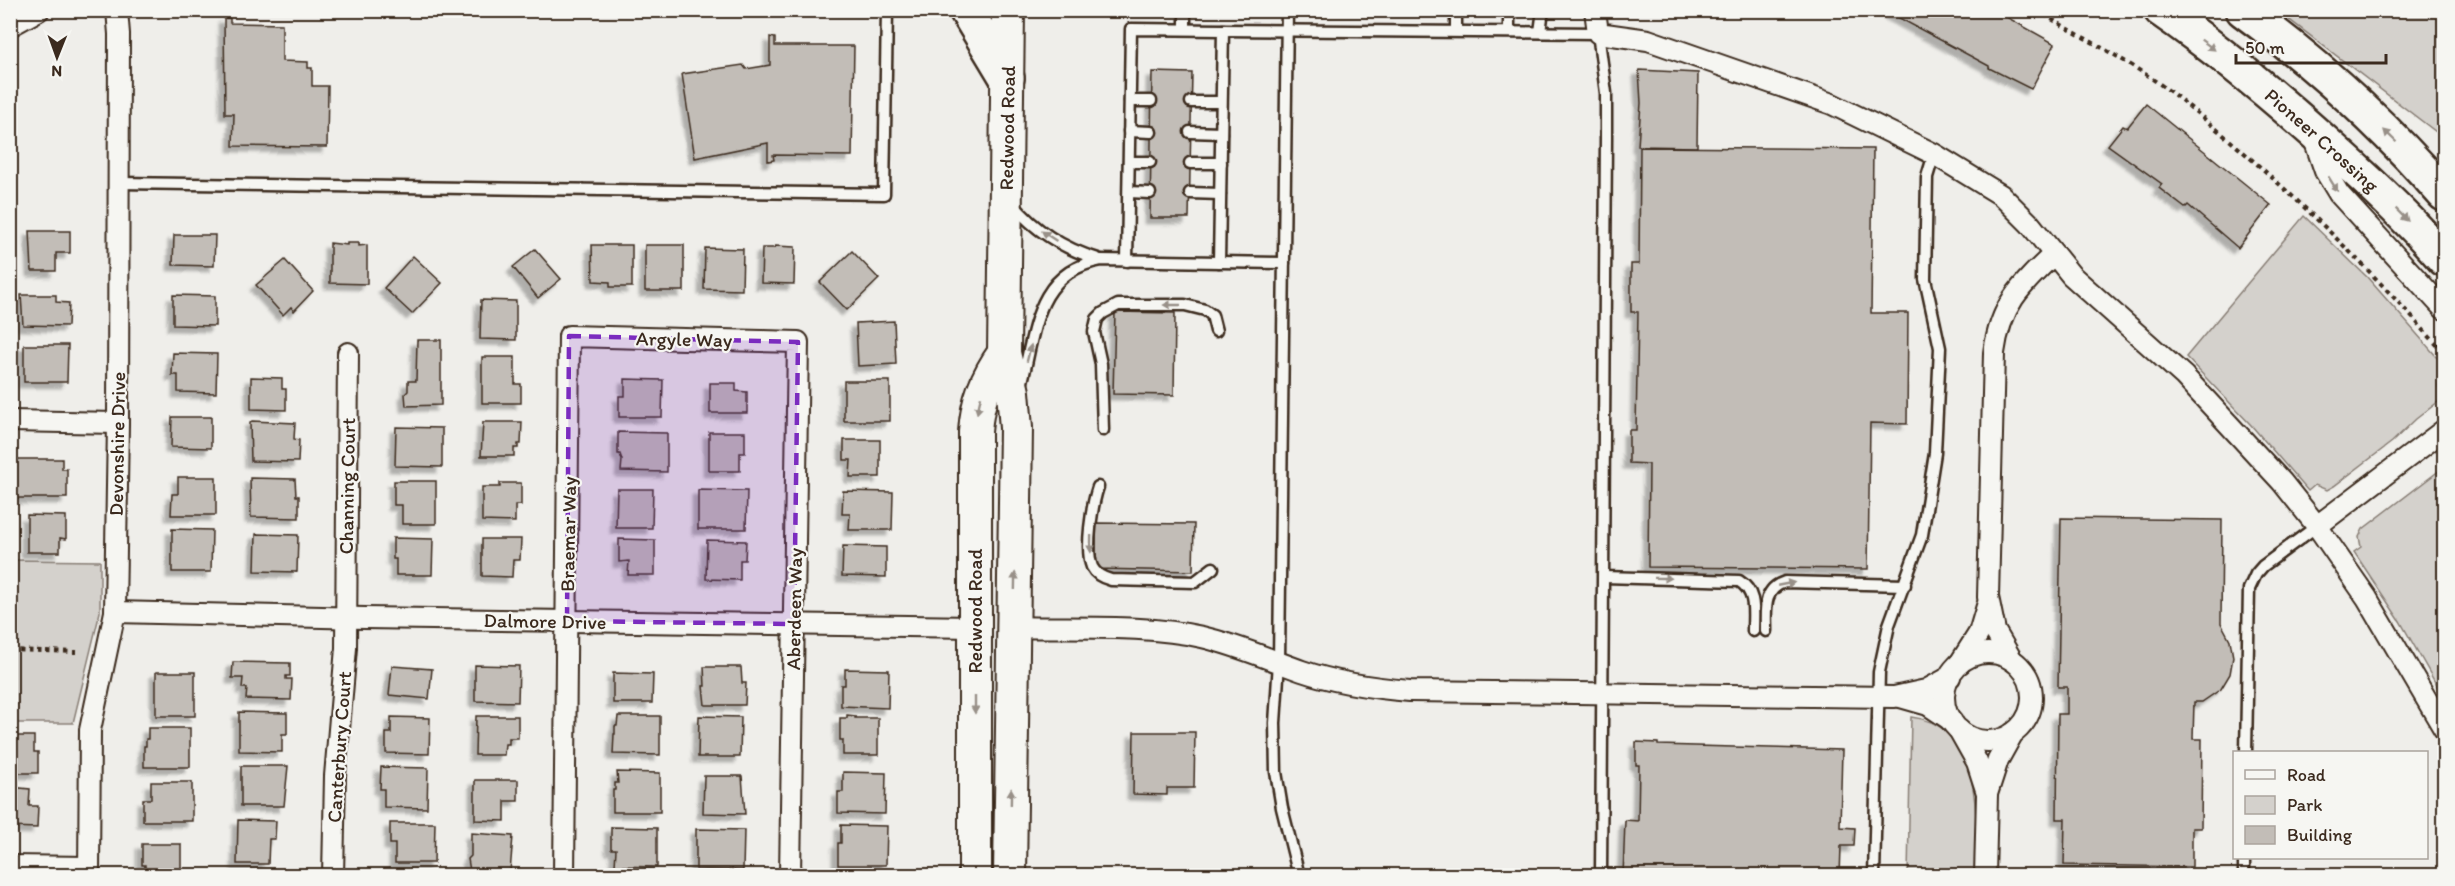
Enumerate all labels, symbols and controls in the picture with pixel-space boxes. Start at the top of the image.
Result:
north arrow [27,27,87,87]
scale bar [2236,27,2386,65]
text: 50 m [2245,37,2285,59]
one-way arrow [2200,39,2216,51]
text: N [51,62,62,81]
street label: Redwood Road [994,65,1020,191]
street label: Pioneer Crossing [2260,83,2384,198]
one-way arrow [2382,129,2397,143]
one-way arrow [2327,176,2338,192]
one-way arrow [2395,207,2409,221]
one-way arrow [1041,230,1057,242]
one-way arrow [1162,300,1181,310]
street label: Argyle Way [636,326,733,352]
one-way arrow [1025,344,1035,362]
street label: Devonshire Drive [104,372,130,516]
one-way arrow [973,396,983,414]
street label: Channing Court [334,417,360,555]
street label: Braemar Way [555,475,581,592]
one-way arrow [1086,535,1095,554]
street label: Aberdeen Way [781,547,807,670]
street label: Redwood Road [963,549,987,673]
one-way arrow [1010,572,1020,591]
one-way arrow [1653,573,1672,583]
one-way arrow [1777,579,1796,588]
street label: Dalmore Drive [483,608,607,634]
street label: Canterbury Court [322,670,356,824]
one-way arrow [971,695,980,714]
legend [2233,751,2428,859]
text: Road [2287,764,2326,786]
one-way arrow [1006,788,1016,807]
text: Park [2287,794,2322,816]
text: Building [2287,824,2353,846]

